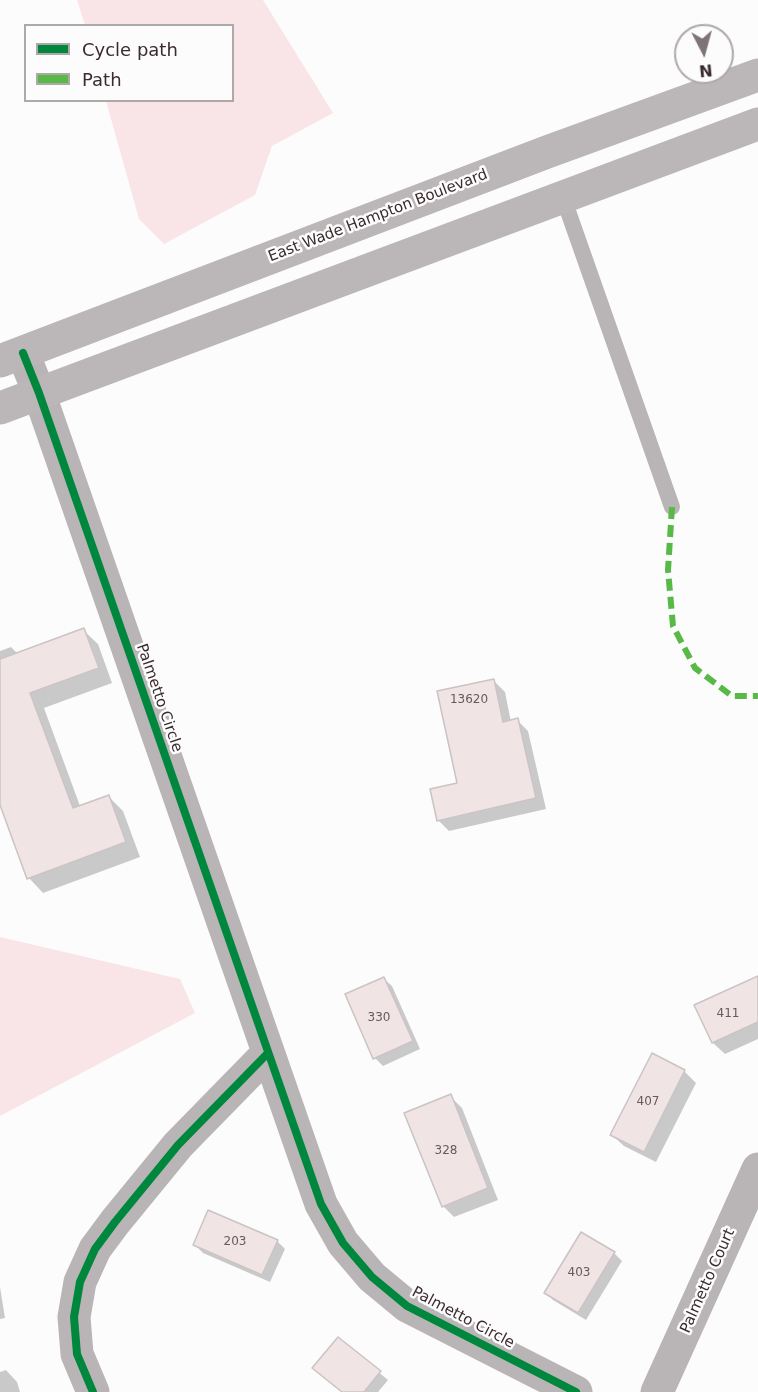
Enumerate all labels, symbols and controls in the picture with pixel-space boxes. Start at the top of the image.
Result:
legend [24,24,234,102]
north arrow [674,24,734,84]
text: Cycle path [82,39,178,60]
text: N [698,60,713,81]
text: Path [82,69,122,90]
street label: East Wade Hampton Boulevard [266,166,490,266]
street label: Palmetto Circle [132,641,186,755]
house number: 13620 [450,693,488,707]
house number: 411 [717,1007,739,1021]
house number: 330 [368,1011,390,1025]
house number: 407 [637,1095,659,1109]
house number: 328 [435,1144,457,1158]
street label: Palmetto Court [677,1226,739,1336]
house number: 203 [224,1235,246,1249]
house number: 403 [568,1266,590,1280]
street label: Palmetto Circle [409,1283,517,1353]

